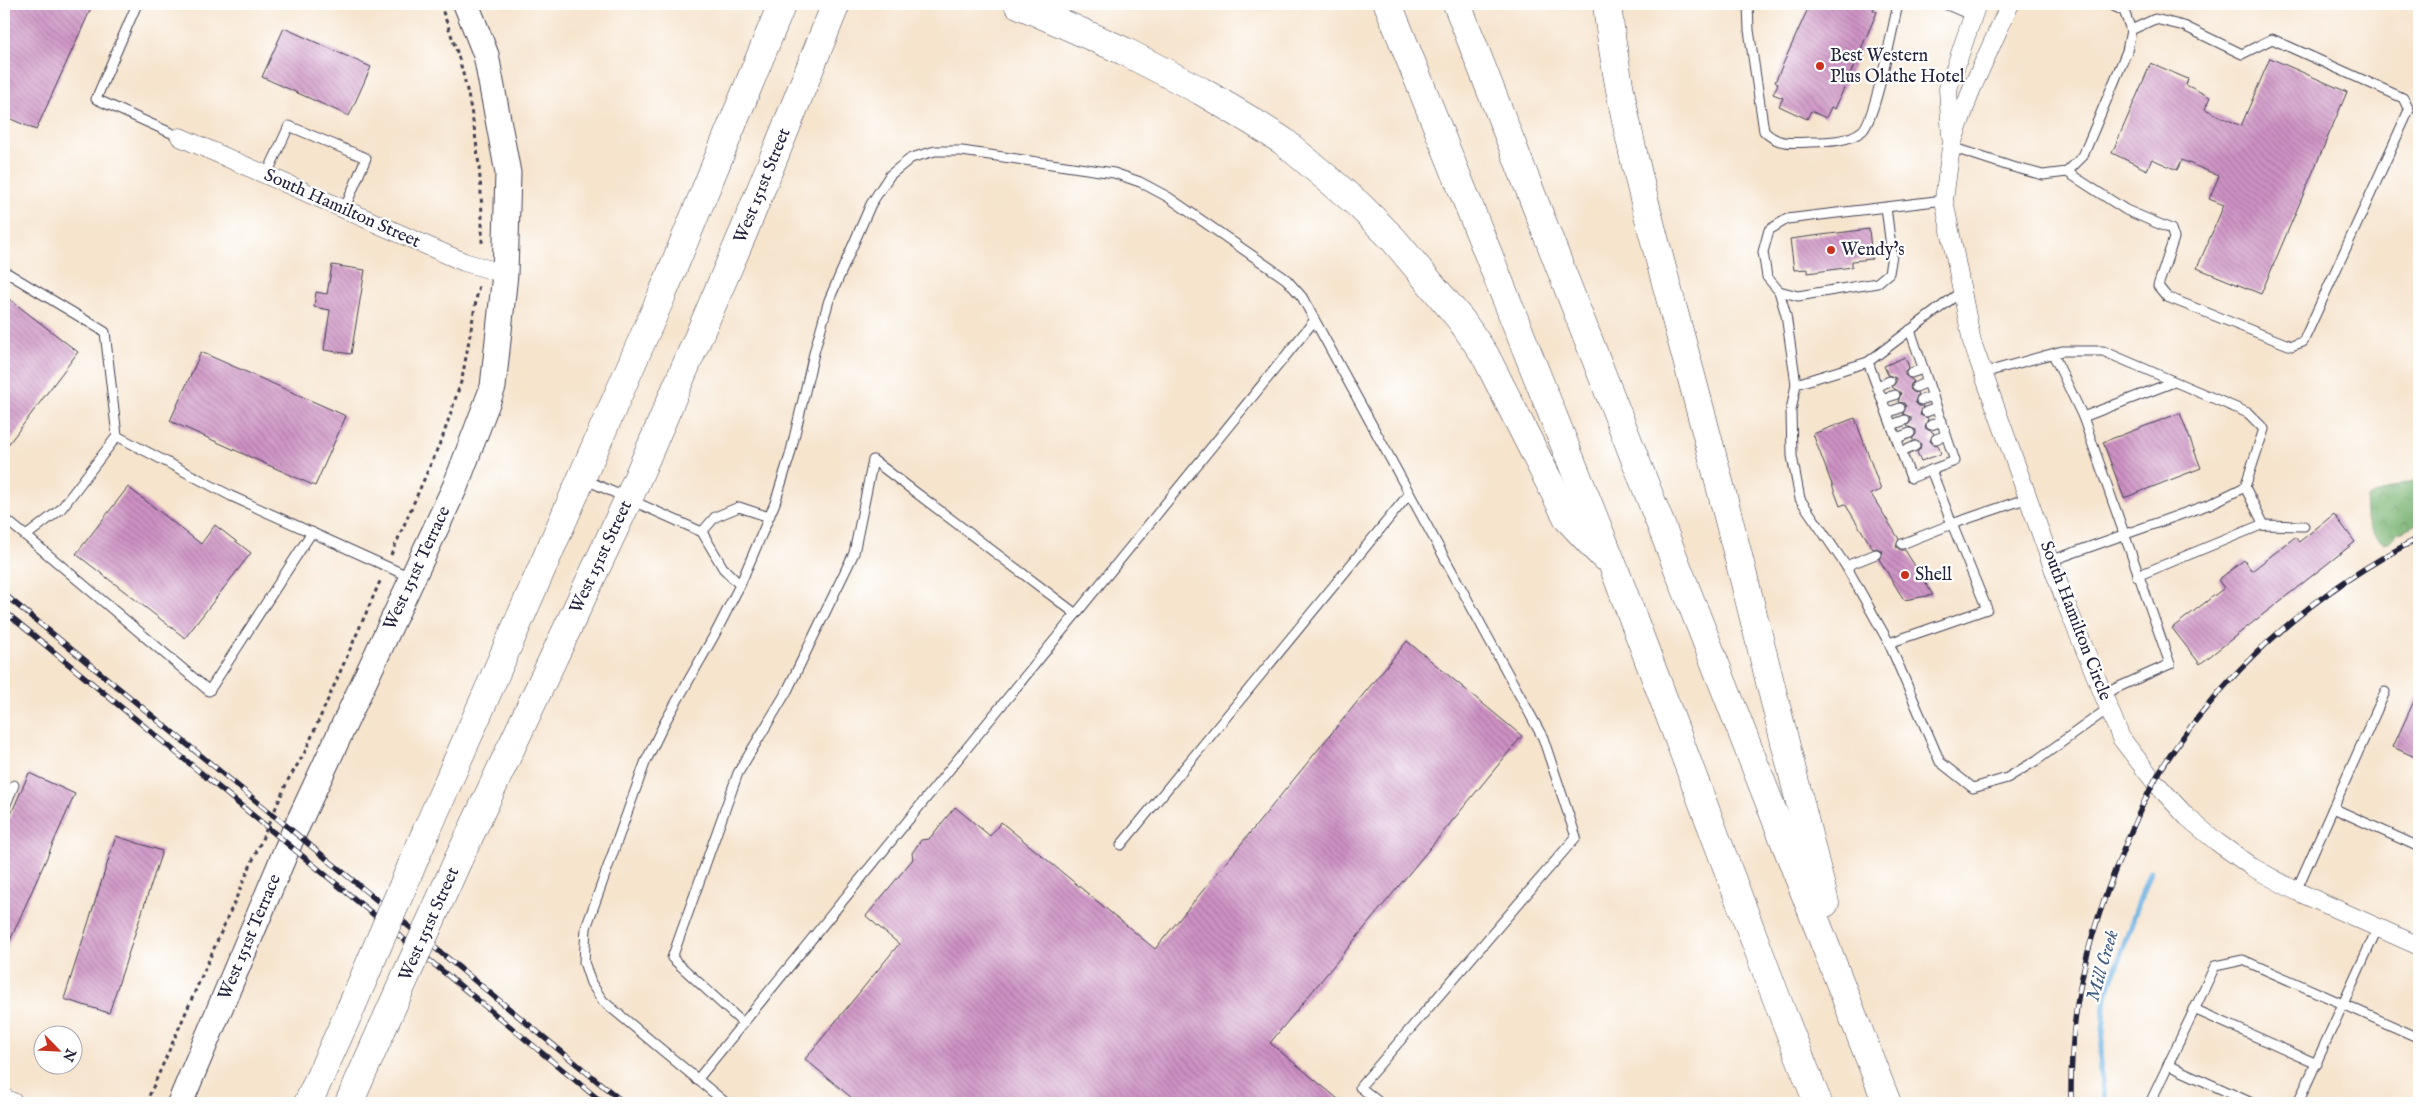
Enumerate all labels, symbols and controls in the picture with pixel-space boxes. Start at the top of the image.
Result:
place label: Best Western Plus Olathe Hotel [1830,45,1965,89]
marker: Best Western Plus Olathe Hotel [1814,60,1826,72]
street label: West 151st Street [729,125,796,247]
street label: South Hamilton Street [260,164,424,254]
place label: Wendy's [1841,239,1905,262]
marker: Wendy's [1825,244,1837,256]
street label: West 151st Street [565,497,638,617]
street label: West 151st Terrace [378,503,456,634]
street label: South Hamilton Circle [2034,538,2116,704]
place label: Shell [1915,564,1952,587]
marker: Shell [1899,569,1911,581]
street label: West 151st Street [394,864,465,985]
street label: West 151st Terrace [213,871,286,1003]
water label: Mill Creek [2081,927,2125,1004]
north arrow [32,1024,82,1074]
text: N [58,1045,80,1064]

